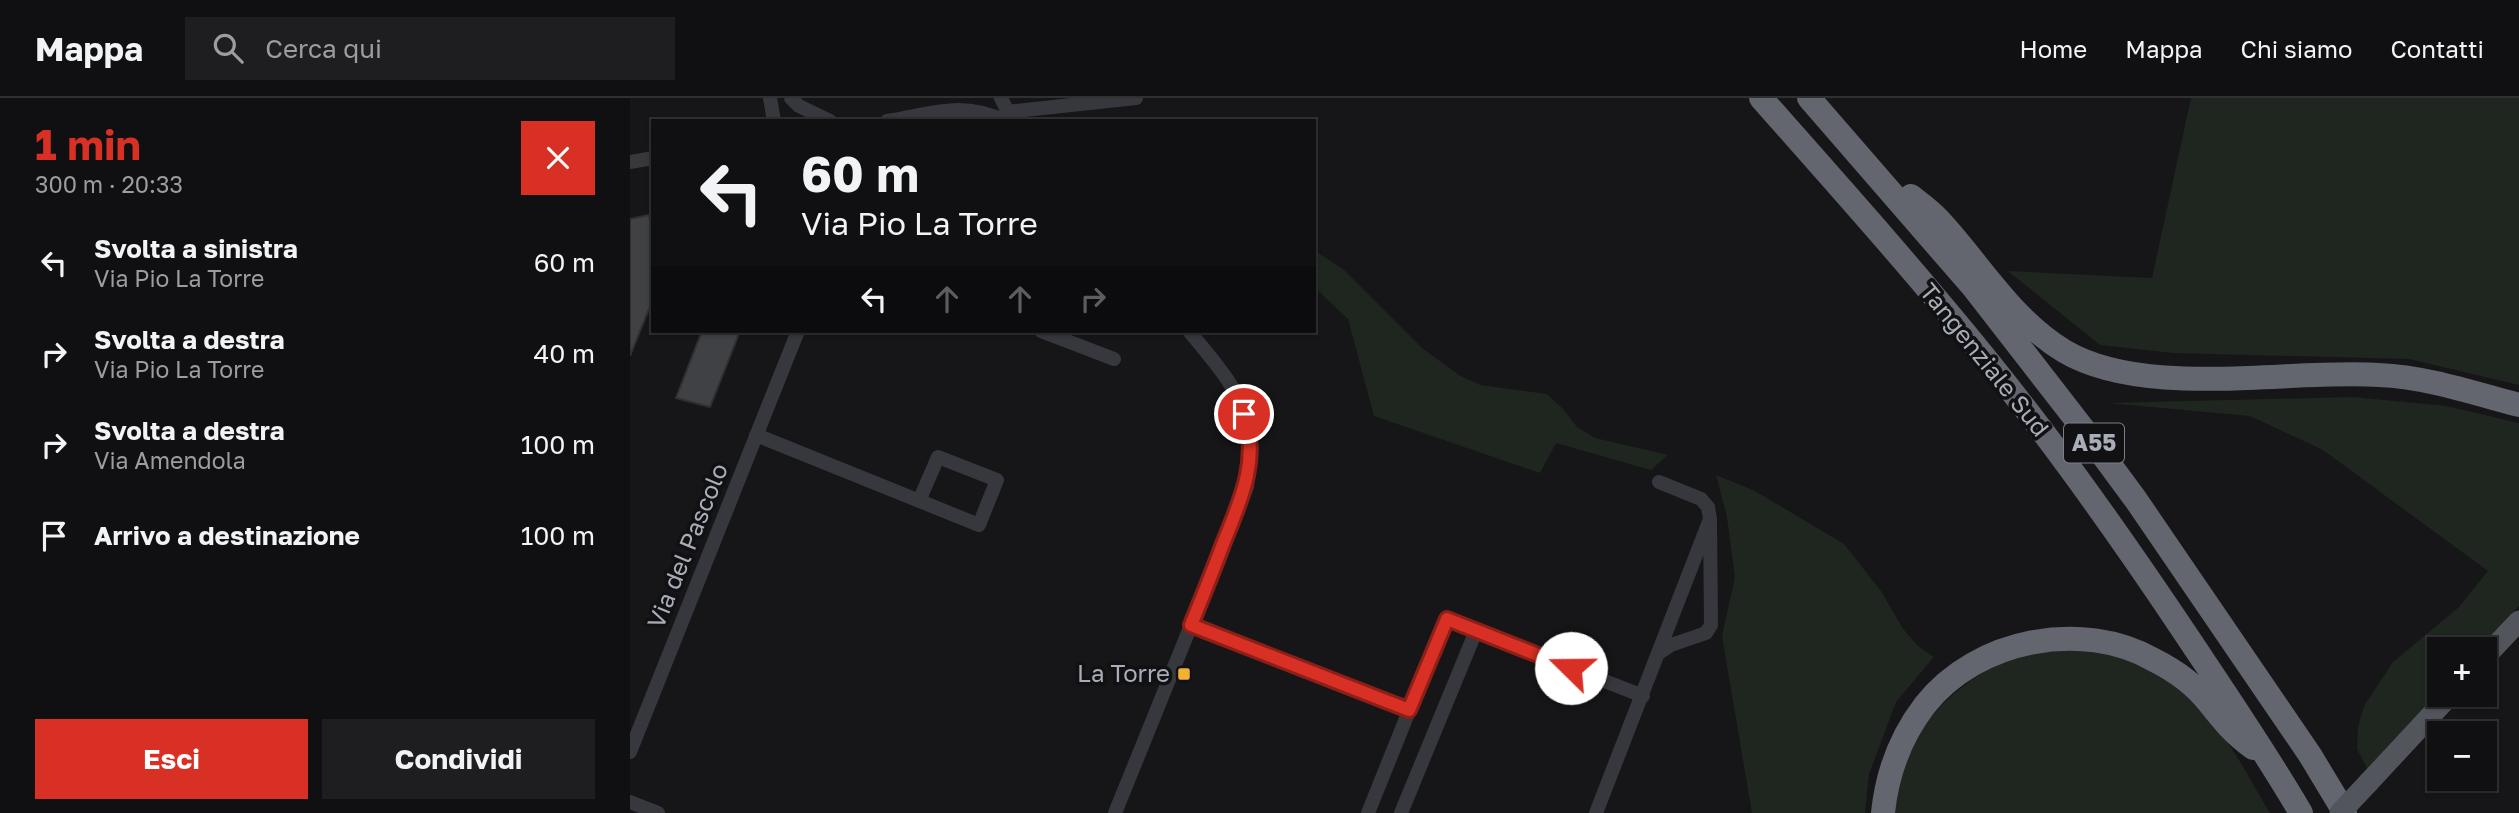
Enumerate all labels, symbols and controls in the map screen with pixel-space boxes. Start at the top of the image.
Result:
search box [185,17,675,80]
text: Mappa [35,29,143,68]
icon: search [209,29,247,67]
text: Cerca qui [265,33,382,64]
text: Home [2019,34,2087,63]
text: Mappa [2125,34,2203,63]
text: Chi siamo [2241,34,2352,63]
text: Contatti [2390,34,2484,63]
text: 1 min [35,119,141,169]
button: close [521,121,595,195]
text: 60 m [801,144,919,203]
icon: left [686,147,777,238]
text: 300 m · 20:33 [35,170,183,198]
text: Via Pio La Torre [801,204,1038,242]
text: Svolta a sinistra [94,233,298,264]
icon: left [35,244,73,282]
text: 60 m [534,247,595,278]
text: Via Pio La Torre [94,264,264,292]
street label: Tangenziale Sud [1915,277,2056,442]
icon: left [855,280,893,318]
icon: ahead [928,280,966,318]
icon: ahead [1001,280,1039,318]
icon: right [1074,280,1112,318]
text: Svolta a destra [94,324,285,355]
icon: right [35,335,73,373]
text: 40 m [534,338,595,369]
text: Via Pio La Torre [94,355,264,383]
pin [1214,384,1274,444]
icon: arrive [1225,395,1263,433]
text: Svolta a destra [94,415,285,446]
road number: A55 [2064,424,2124,462]
icon: right [35,426,73,464]
text: 100 m [521,429,595,460]
text: Via Amendola [94,446,246,474]
street label: Via del Pascolo [640,459,733,632]
icon: arrive [35,517,73,555]
text: Arrivo a destinazione [94,520,360,551]
text: 100 m [521,520,595,551]
position arrow [1534,631,1608,705]
map controls [2427,637,2497,791]
button: + [2427,637,2497,707]
place label: La Torre [1077,658,1170,687]
marker: La Torre [1176,666,1192,682]
button: Esci [35,719,308,799]
button: Condividi [322,719,595,799]
button: − [2427,721,2497,791]

